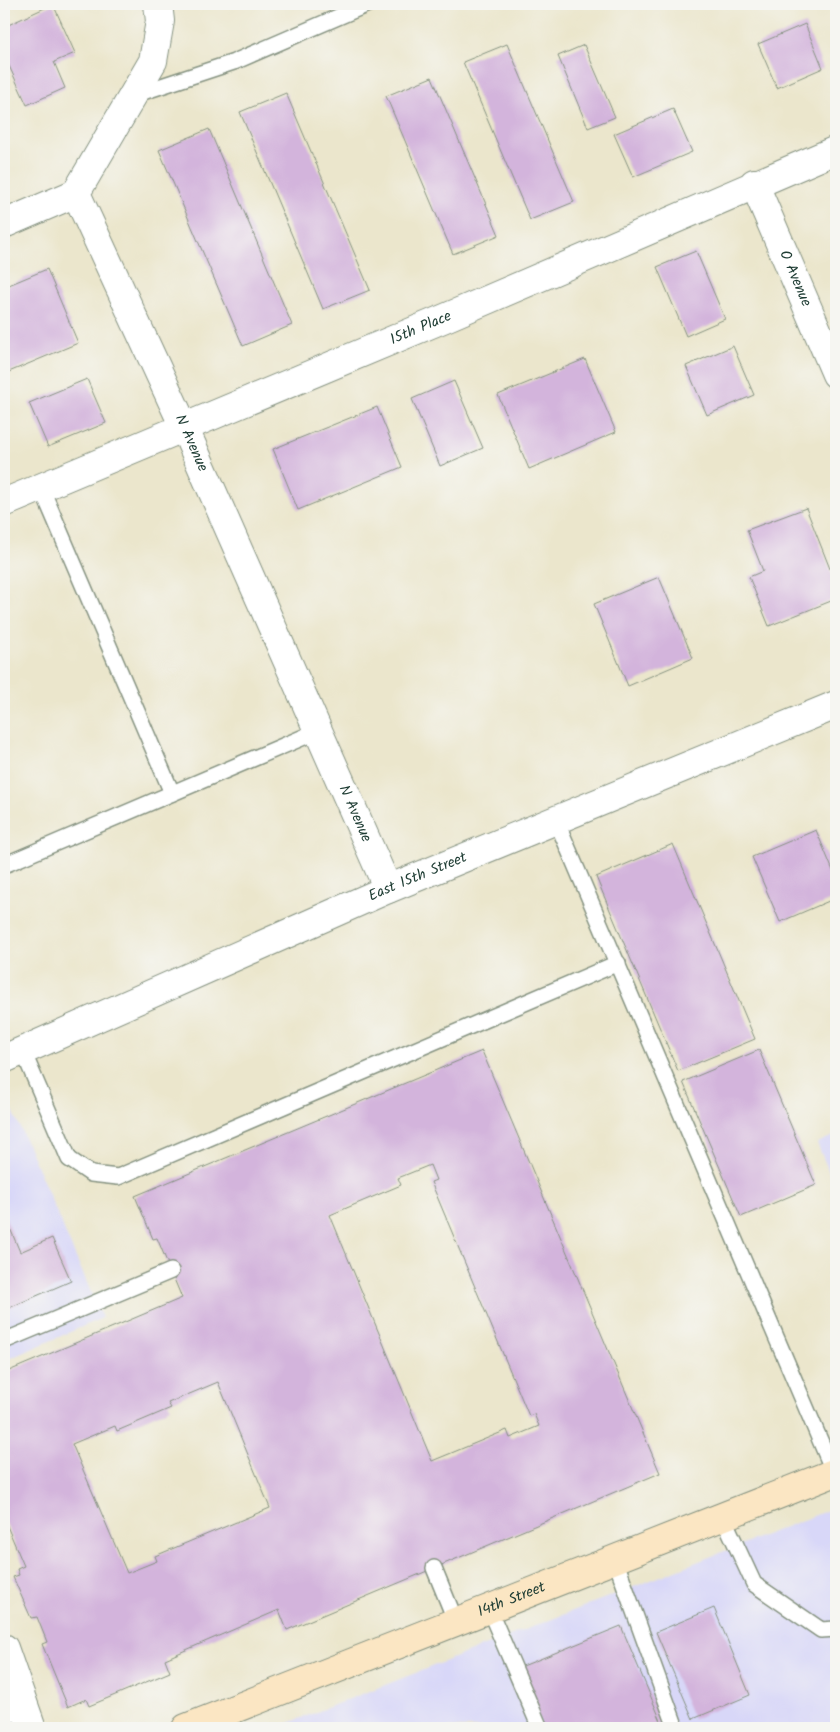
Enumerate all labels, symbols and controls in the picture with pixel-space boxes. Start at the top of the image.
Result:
street label: O Avenue [772,247,818,311]
street label: 15th Place [386,304,456,352]
street label: N Avenue [168,411,214,476]
street label: N Avenue [332,781,378,846]
street label: East 15th Street [365,846,471,908]
street label: 14th Street [474,1576,549,1624]

